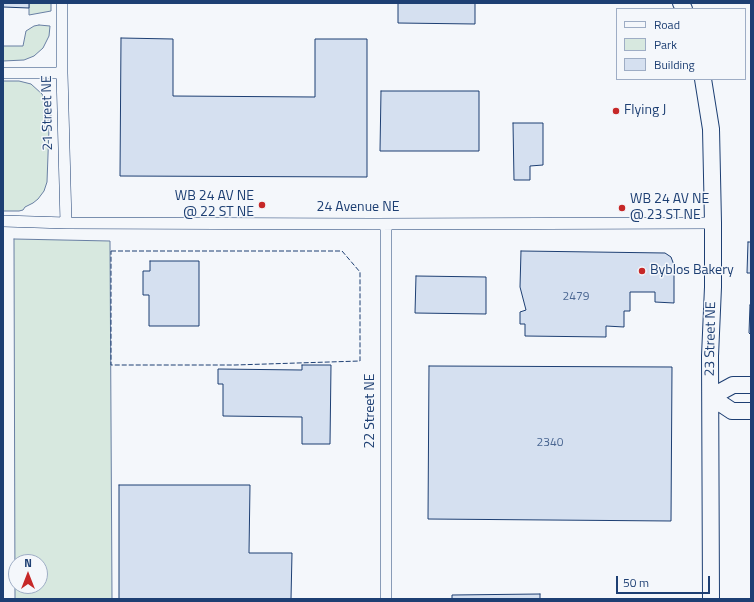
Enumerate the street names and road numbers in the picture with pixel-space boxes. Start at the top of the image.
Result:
street label: 21 Street NE [39,75,57,151]
street label: 24 Avenue NE [317,200,399,216]
street label: 23 Street NE [702,301,720,377]
street label: 22 Street NE [363,373,379,449]

